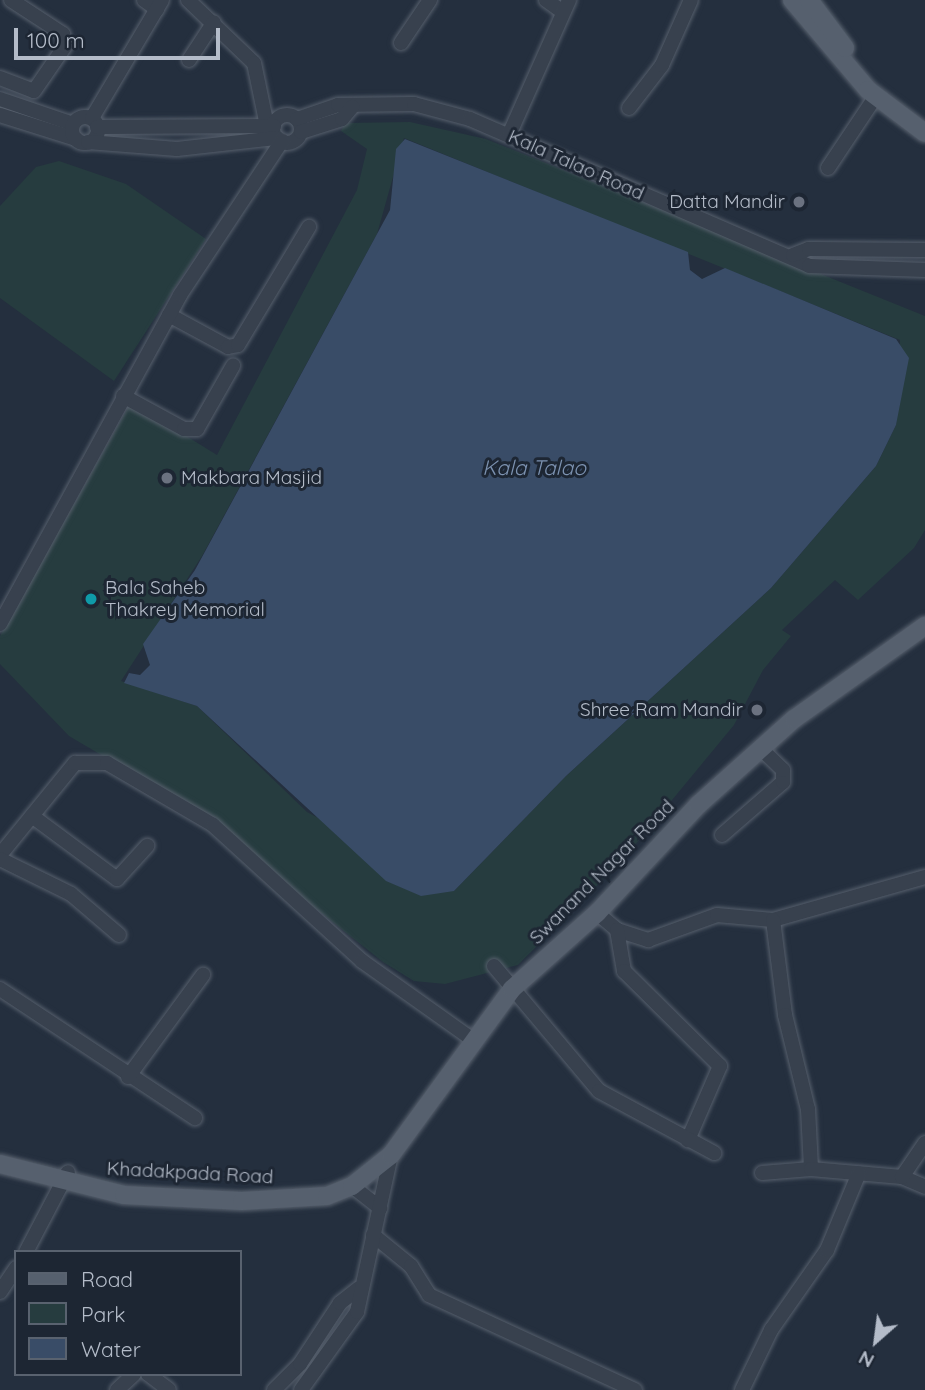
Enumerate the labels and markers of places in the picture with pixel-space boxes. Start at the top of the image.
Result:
place label: Datta Mandir [669,191,785,213]
marker: Datta Mandir [791,194,807,210]
place label: Makbara Masjid [181,467,322,489]
marker: Makbara Masjid [159,470,175,486]
place label: Bala Saheb Thakrey Memorial [105,577,265,621]
marker: Bala Saheb Thakrey Memorial [83,591,99,607]
place label: Shree Ram Mandir [580,699,743,721]
marker: Shree Ram Mandir [749,702,765,718]

